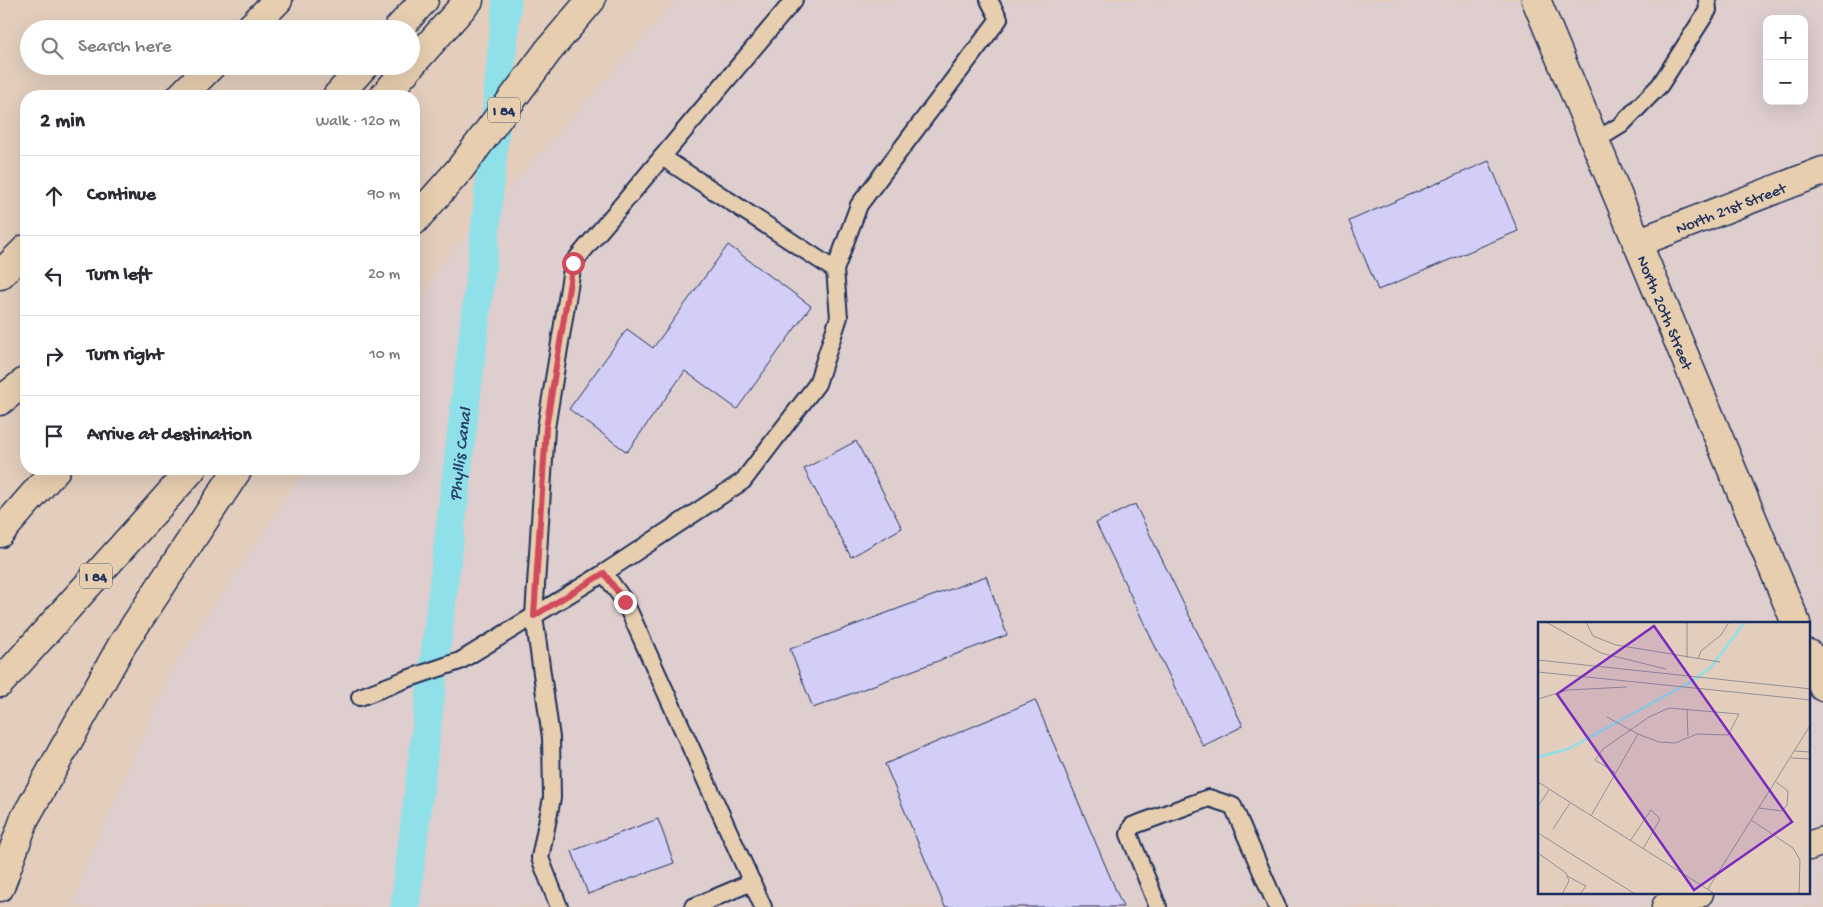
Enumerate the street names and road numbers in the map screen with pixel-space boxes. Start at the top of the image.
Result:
road number: I 84 [488,98,520,122]
street label: North 21st Street [1674,180,1791,240]
street label: North 20th Street [1631,253,1696,375]
road number: I 84 [80,564,112,588]

